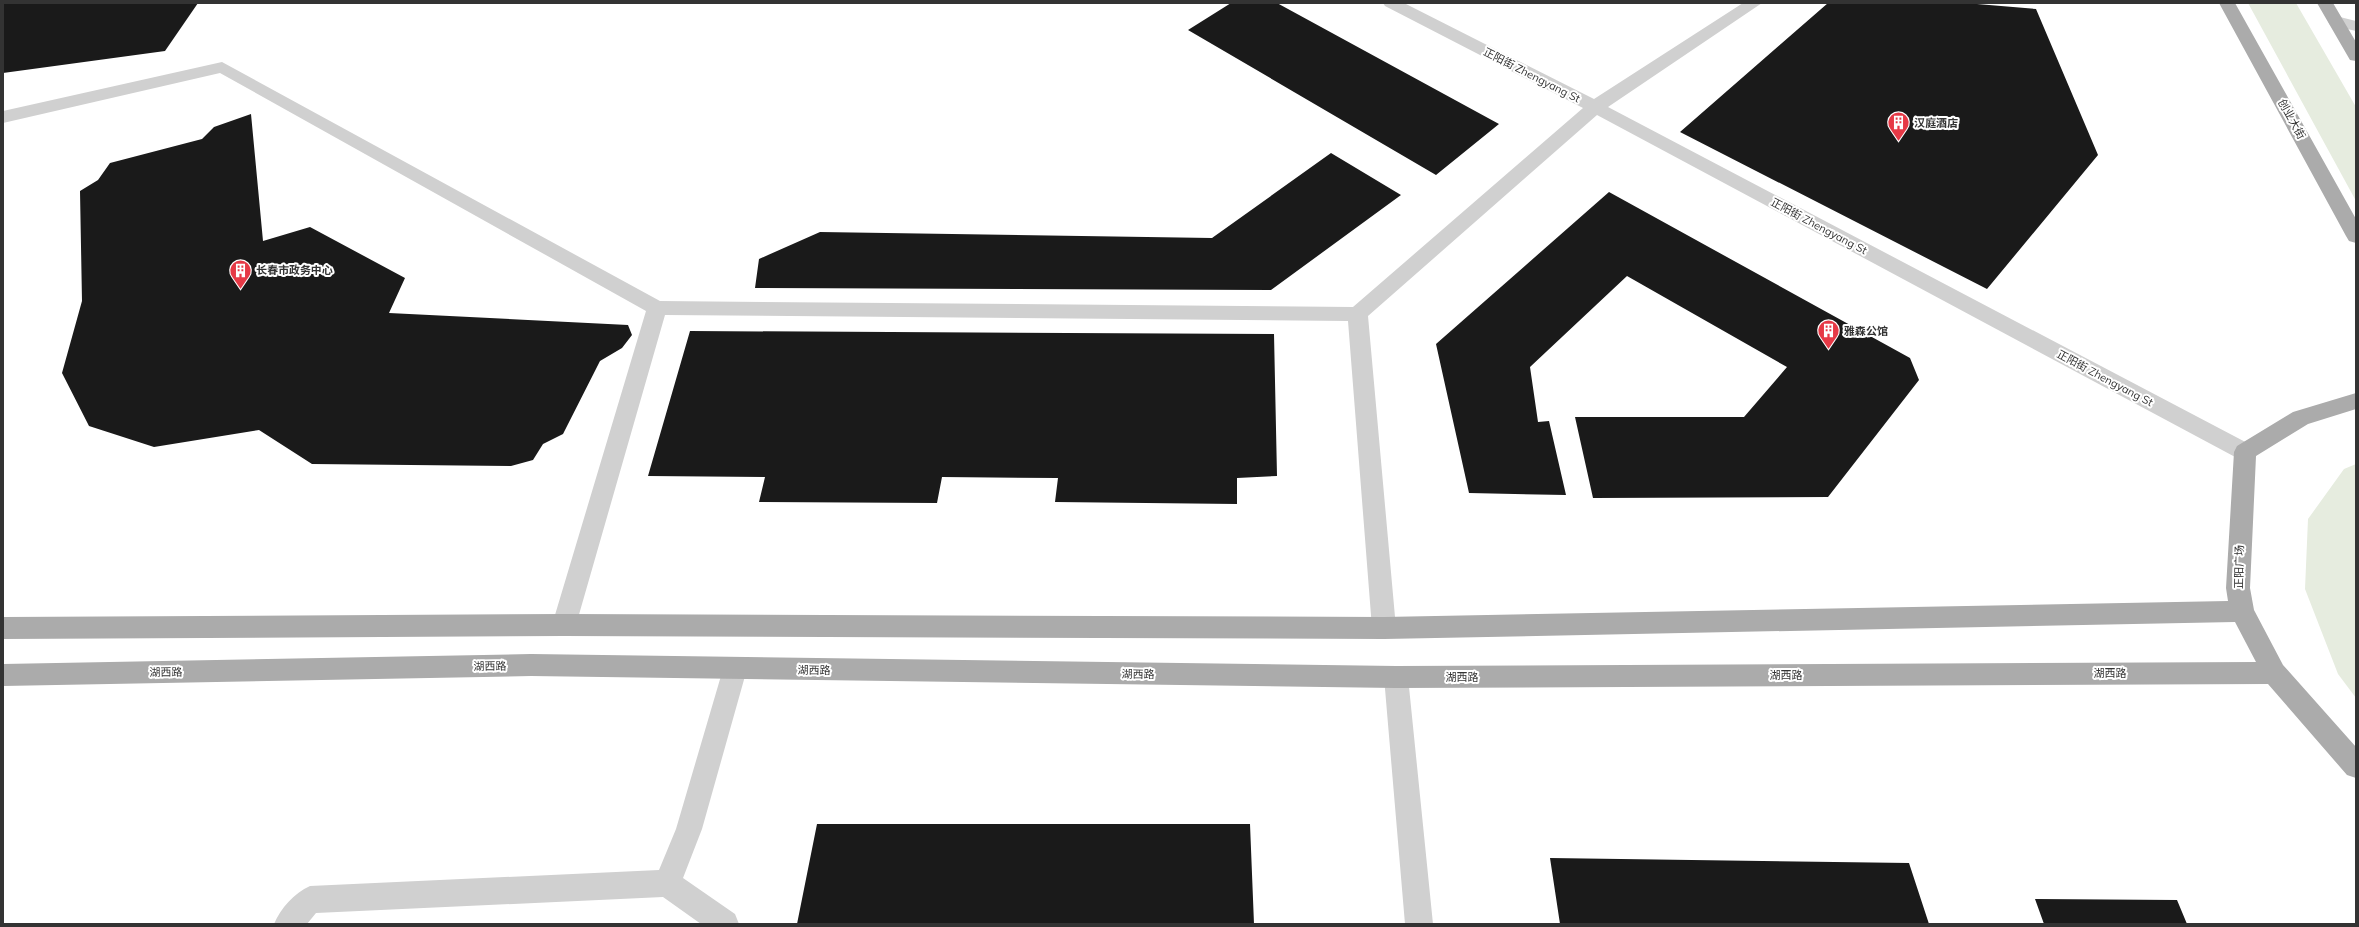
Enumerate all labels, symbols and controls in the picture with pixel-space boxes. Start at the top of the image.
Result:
street label: 正阳街 Zhengyang St [1481,44,1583,106]
street label: 创业大街 [2275,96,2309,142]
building icon: 汉庭酒店 [1885,110,1911,143]
place label: 汉庭酒店 [1914,116,1958,130]
street label: 正阳街 Zhengyang St [1769,195,1870,257]
building icon: 长春市政务中心 [228,257,254,290]
place label: 长春市政务中心 [256,263,333,277]
building icon: 雅森公馆 [1815,318,1841,351]
place label: 雅森公馆 [1844,324,1888,338]
street label: 正阳街 Zhengyang St [2055,347,2156,409]
street label: 正阳广场 [2232,545,2246,589]
street label: 湖西路 [473,659,507,673]
street label: 湖西路 [797,663,831,677]
street label: 湖西路 [149,665,183,679]
street label: 湖西路 [2094,666,2127,680]
street label: 湖西路 [1121,667,1155,681]
street label: 湖西路 [1770,668,1803,682]
street label: 湖西路 [1446,670,1479,684]

